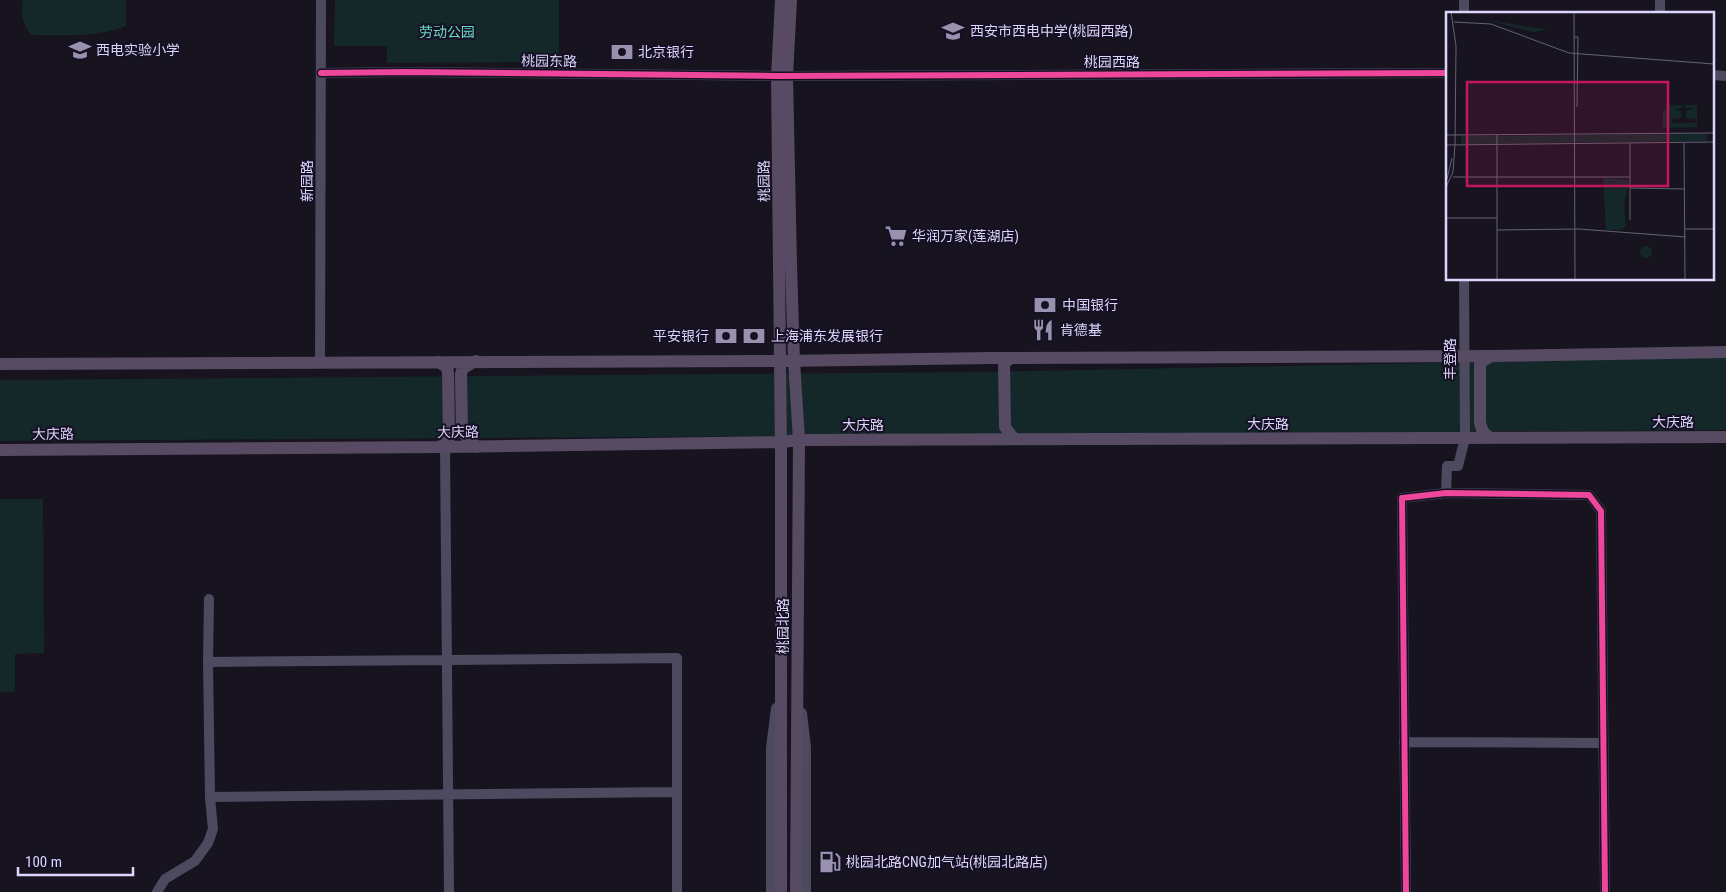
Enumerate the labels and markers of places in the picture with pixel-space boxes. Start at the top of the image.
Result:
school or university icon: 西安市西电中学(桃园西路) [940,18,966,44]
place label: 西安市西电中学(桃园西路) [970,23,1133,40]
school or university icon: 西电实验小学 [67,37,93,63]
bank icon: 北京银行 [609,39,635,65]
place label: 西电实验小学 [96,42,180,58]
place label: 北京银行 [638,44,694,60]
supermarket icon: 华润万家(莲湖店) [883,223,909,249]
place label: 华润万家(莲湖店) [912,228,1019,245]
bank icon: 中国银行 [1032,292,1058,318]
place label: 中国银行 [1062,297,1118,313]
restaurant icon: 肯德基 [1030,317,1056,343]
place label: 肯德基 [1060,322,1102,338]
bank icon: 平安银行 [713,323,739,349]
bank icon: 上海浦东发展银行 [741,323,767,349]
place label: 平安银行 [653,328,709,344]
place label: 上海浦东发展银行 [771,328,883,344]
fuel station icon: 桃园北路CNG加气站(桃园北路店) [817,849,843,875]
place label: 桃园北路CNG加气站(桃园北路店) [846,854,1048,871]

